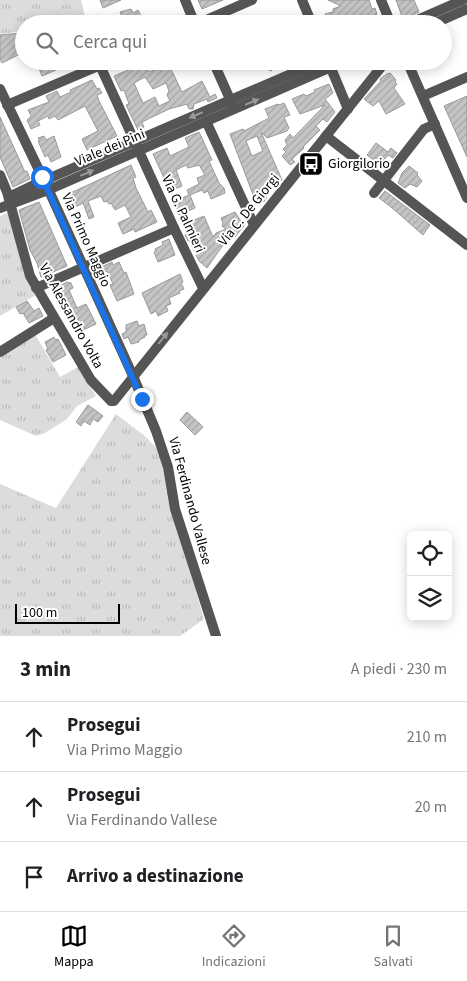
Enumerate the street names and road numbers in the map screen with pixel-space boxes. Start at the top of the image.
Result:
street label: Viale dei Pini [72,124,148,172]
street label: Via C. De Giorgi [214,169,284,251]
street label: Via G. Palmieri [156,172,210,256]
street label: Via Primo Maggio [56,190,116,290]
street label: Via Alessandro Volta [34,260,108,372]
street label: Via Ferdinando Vallese [163,435,217,567]

